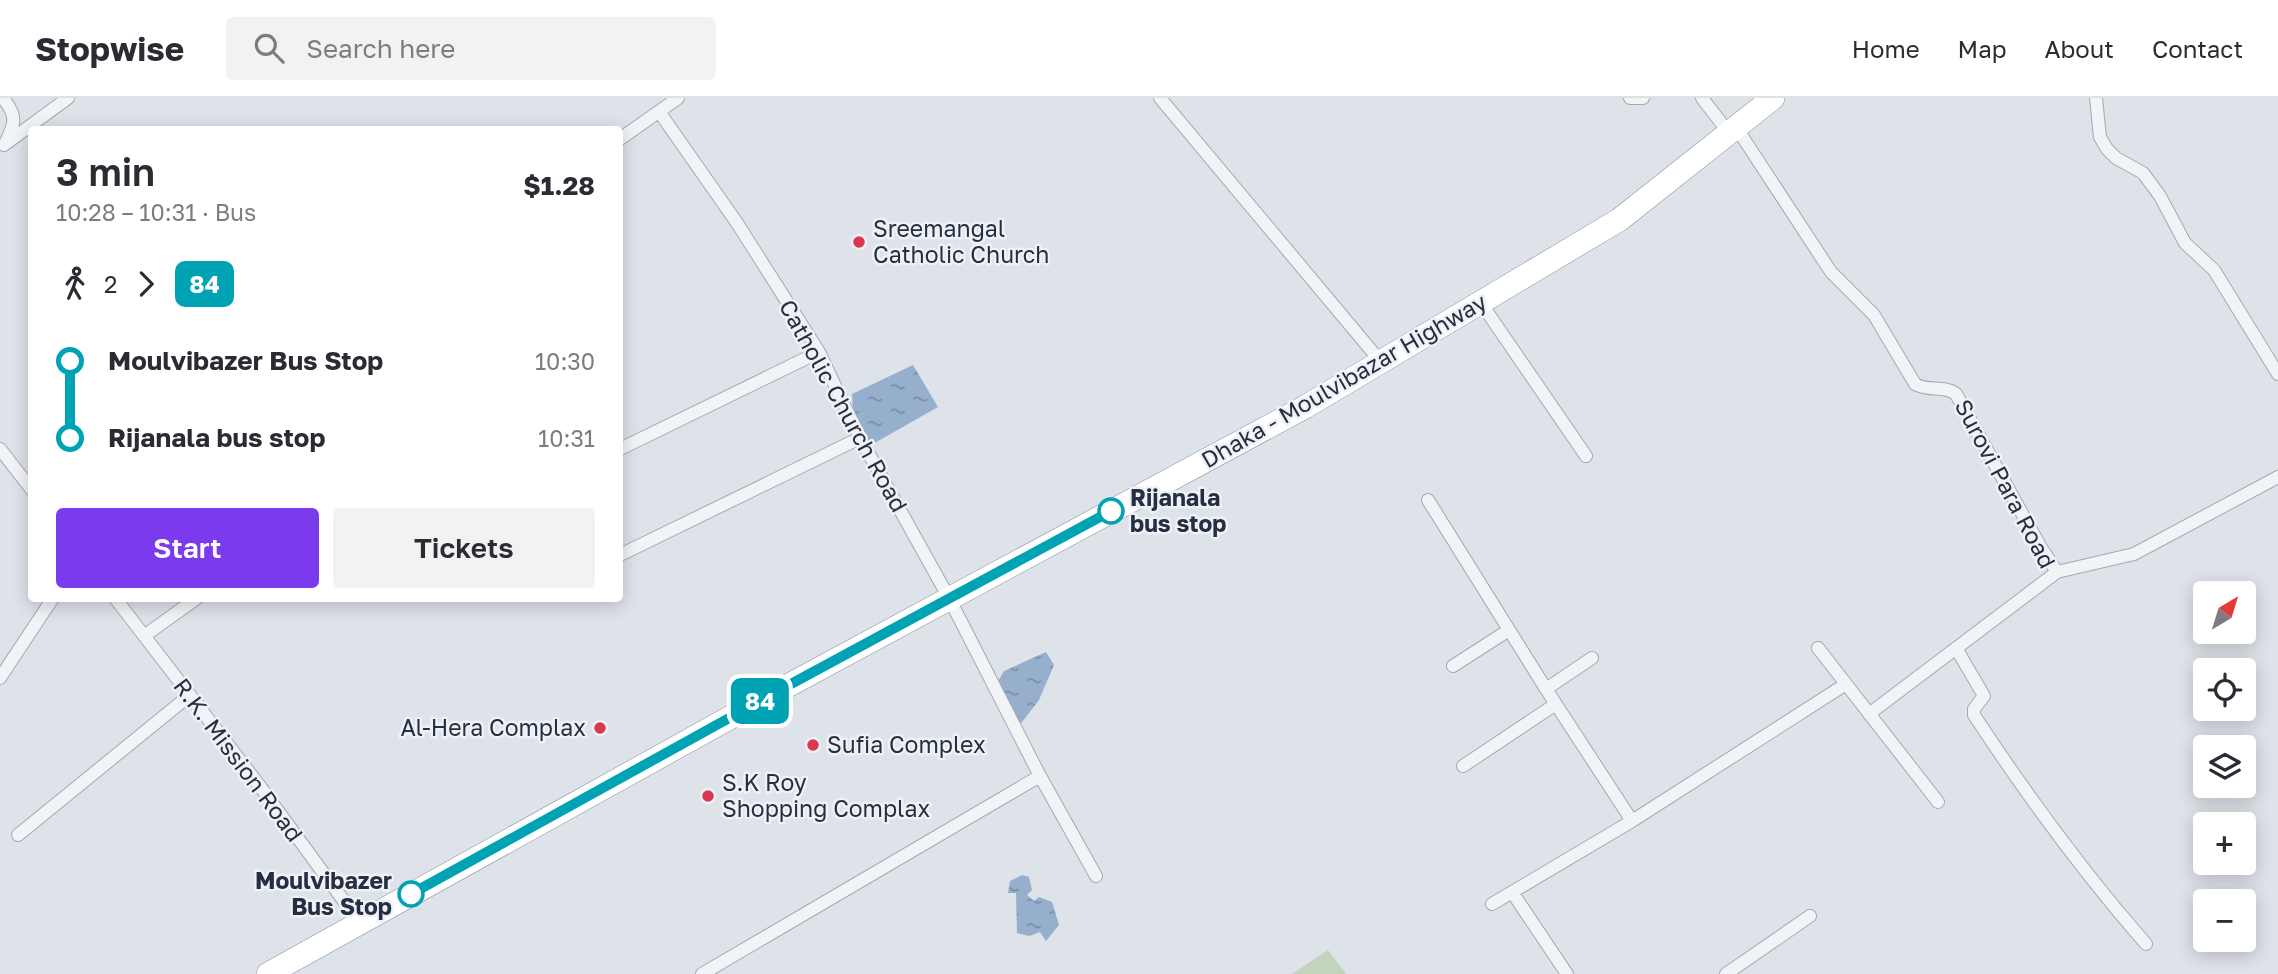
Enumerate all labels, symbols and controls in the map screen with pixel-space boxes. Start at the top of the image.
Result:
search box [226,17,716,80]
text: Stopwise [35,29,184,68]
icon: search [250,29,288,67]
text: Search here [306,33,455,64]
text: Home [1852,34,1920,63]
text: Map [1958,34,2007,63]
text: About [2045,34,2114,63]
text: Contact [2152,34,2243,63]
text: 3 min [56,149,155,194]
text: $1.28 [523,170,595,201]
text: 10:28 – 10:31 · Bus [56,198,256,226]
place label: Sreemangal Catholic Church [873,214,1049,268]
marker: Sreemangal Catholic Church [851,234,867,250]
icon: walk [56,265,94,303]
icon: forward [127,265,165,303]
text: 84 [189,269,220,298]
text: 2 [104,270,117,298]
street label: Dhaka - Moulvibazar Highway [1196,287,1491,473]
street label: Catholic Church Road [774,294,914,517]
text: Moulvibazer Bus Stop [108,345,383,376]
text: 10:30 [535,347,595,375]
street label: Surovi Para Road [1950,394,2062,573]
text: Rijanala bus stop [108,422,325,453]
text: 10:31 [538,424,595,452]
place label: Rijanala bus stop [1130,483,1226,537]
marker: Rijanala bus stop [1098,498,1124,524]
button: Start [56,508,319,588]
button: Tickets [333,508,595,588]
north arrow [2193,581,2256,644]
map controls [2193,581,2256,952]
button: locate [2193,658,2256,721]
street label: R.K. Mission Road [168,672,309,847]
line badge: 84 [728,678,792,724]
text: 84 [745,686,775,715]
place label: Al-Hera Complax [401,713,586,741]
marker: Al-Hera Complax [592,720,608,736]
place label: Sufia Complex [827,730,986,758]
button: layers [2193,735,2256,798]
marker: Sufia Complex [805,737,821,753]
place label: S.K Roy Shopping Complax [722,768,930,822]
marker: S.K Roy Shopping Complax [700,788,716,804]
button: + [2193,812,2256,875]
place label: Moulvibazer Bus Stop [255,866,392,920]
marker: Moulvibazer Bus Stop [398,881,424,907]
button: − [2193,889,2256,952]

